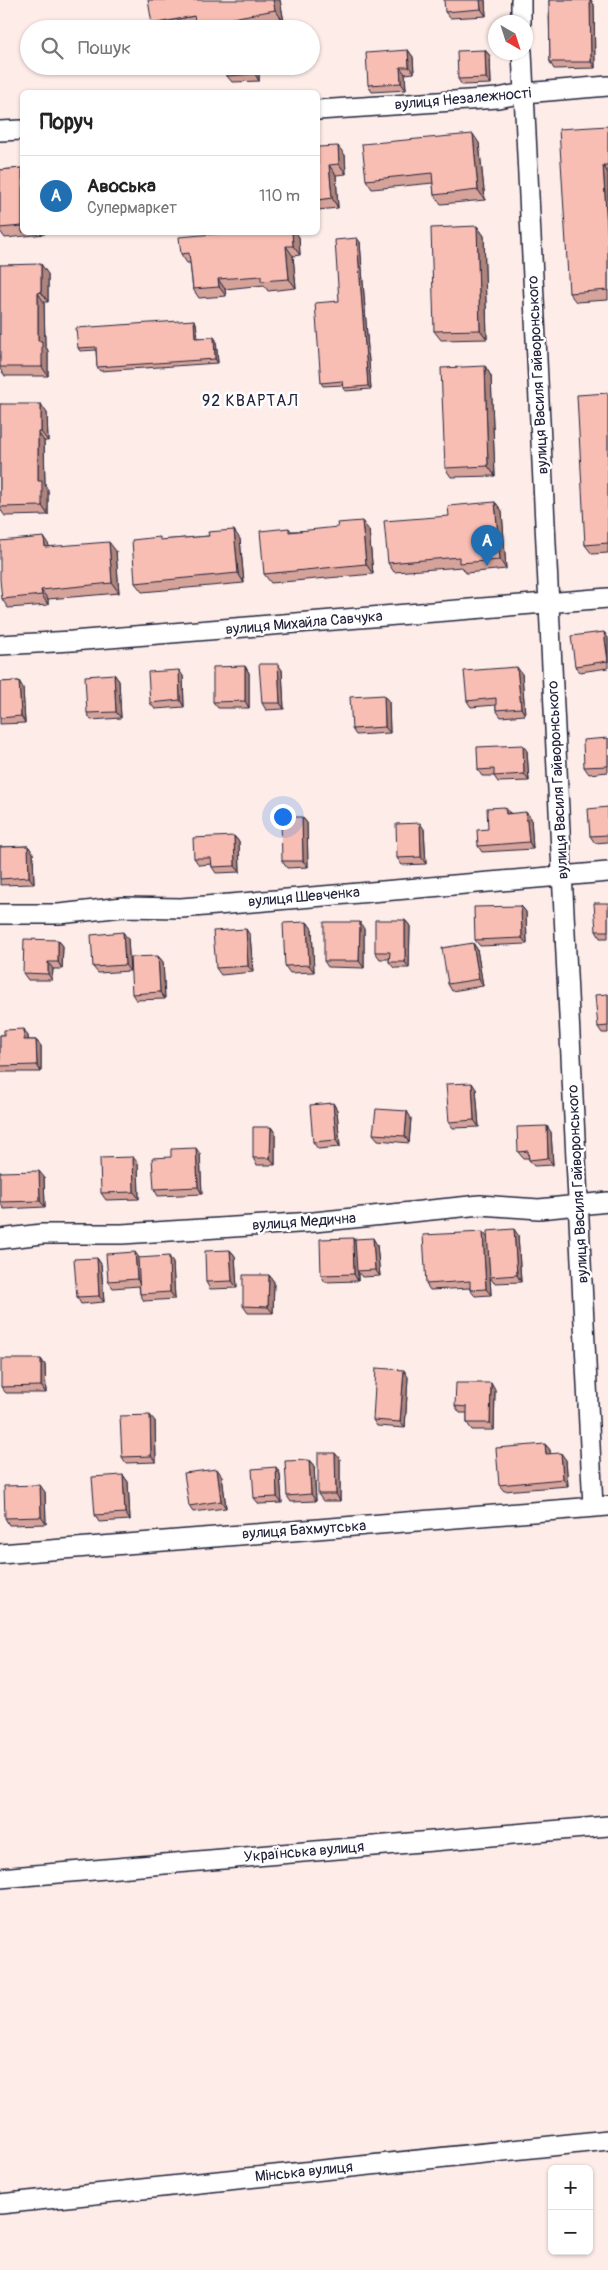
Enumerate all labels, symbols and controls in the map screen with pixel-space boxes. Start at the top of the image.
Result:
north arrow [488,15,533,60]
search box [20,20,320,75]
icon: search [38,34,66,62]
text: Пошук [78,36,131,60]
street label: вулиця Незалежності [394,84,532,114]
text: Поруч [40,109,93,136]
text: Авоська [87,174,156,198]
text: A [51,186,61,206]
text: 110 m [259,186,300,206]
text: Супермаркет [87,198,177,218]
street label: вулиця Василя Гайворонського [523,275,553,475]
district label: 92 КВАРТАЛ [202,391,298,411]
pin: A [471,525,503,566]
street label: вулиця Михайла Савчука [225,607,383,639]
street label: вулиця Василя Гайворонського [543,680,573,880]
your location [270,804,296,830]
street label: вулиця Шевченка [247,883,361,911]
street label: вулиця Василя Гайворонського [563,1084,593,1284]
street label: вулиця Медична [251,1209,357,1235]
street label: вулиця Бахмутська [241,1516,367,1544]
street label: Українська вулиця [243,1837,365,1867]
street label: Мінська вулиця [254,2157,354,2187]
map controls [548,2165,593,2255]
button: + [548,2165,593,2210]
button: − [548,2210,593,2255]

